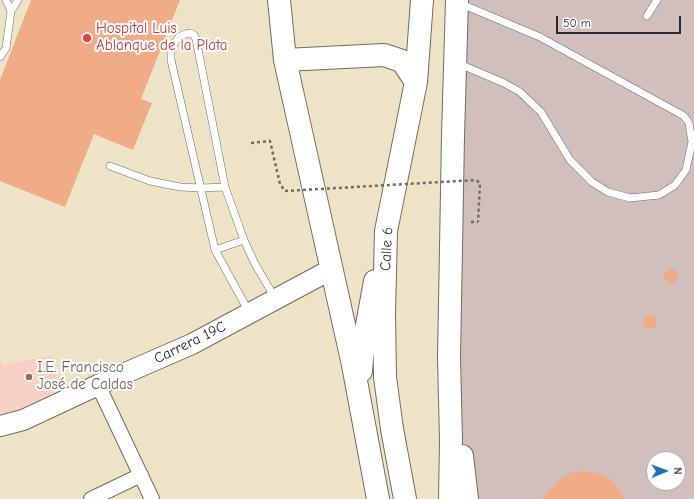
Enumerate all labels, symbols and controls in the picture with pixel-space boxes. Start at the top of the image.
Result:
scale bar [558,8,683,34]
text: 50 m [563,16,591,30]
place label: Hospital Luis Ablanque de la Plata [96,20,228,55]
marker: Hospital Luis Ablanque de la Plata [81,32,93,44]
street label: Calle 6 [377,226,397,272]
street label: Carrera 19C [151,318,229,368]
place label: I.E. Francisco José de Caldas [37,359,133,394]
marker: I.E. Francisco José de Caldas [24,372,34,382]
north arrow [646,451,686,491]
text: N [671,467,684,475]

